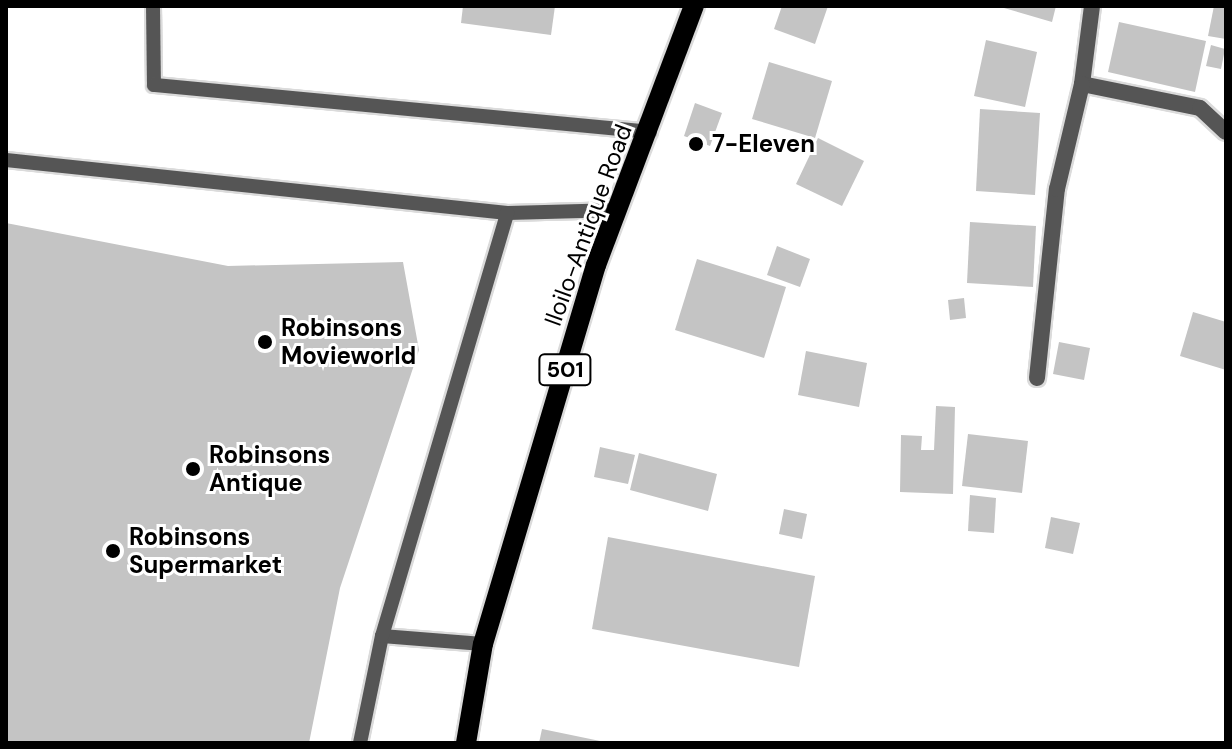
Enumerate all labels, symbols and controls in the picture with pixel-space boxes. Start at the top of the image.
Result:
street label: Iloilo-Antique Road [538,120,638,330]
place label: 7-Eleven [712,130,815,158]
marker: 7-Eleven [687,135,705,153]
place label: Robinsons Movieworld [281,314,416,370]
marker: Robinsons Movieworld [256,333,274,351]
road number: 501 [537,352,593,388]
place label: Robinsons Antique [209,441,330,497]
marker: Robinsons Antique [184,460,202,478]
place label: Robinsons Supermarket [129,523,282,579]
marker: Robinsons Supermarket [104,542,122,560]

